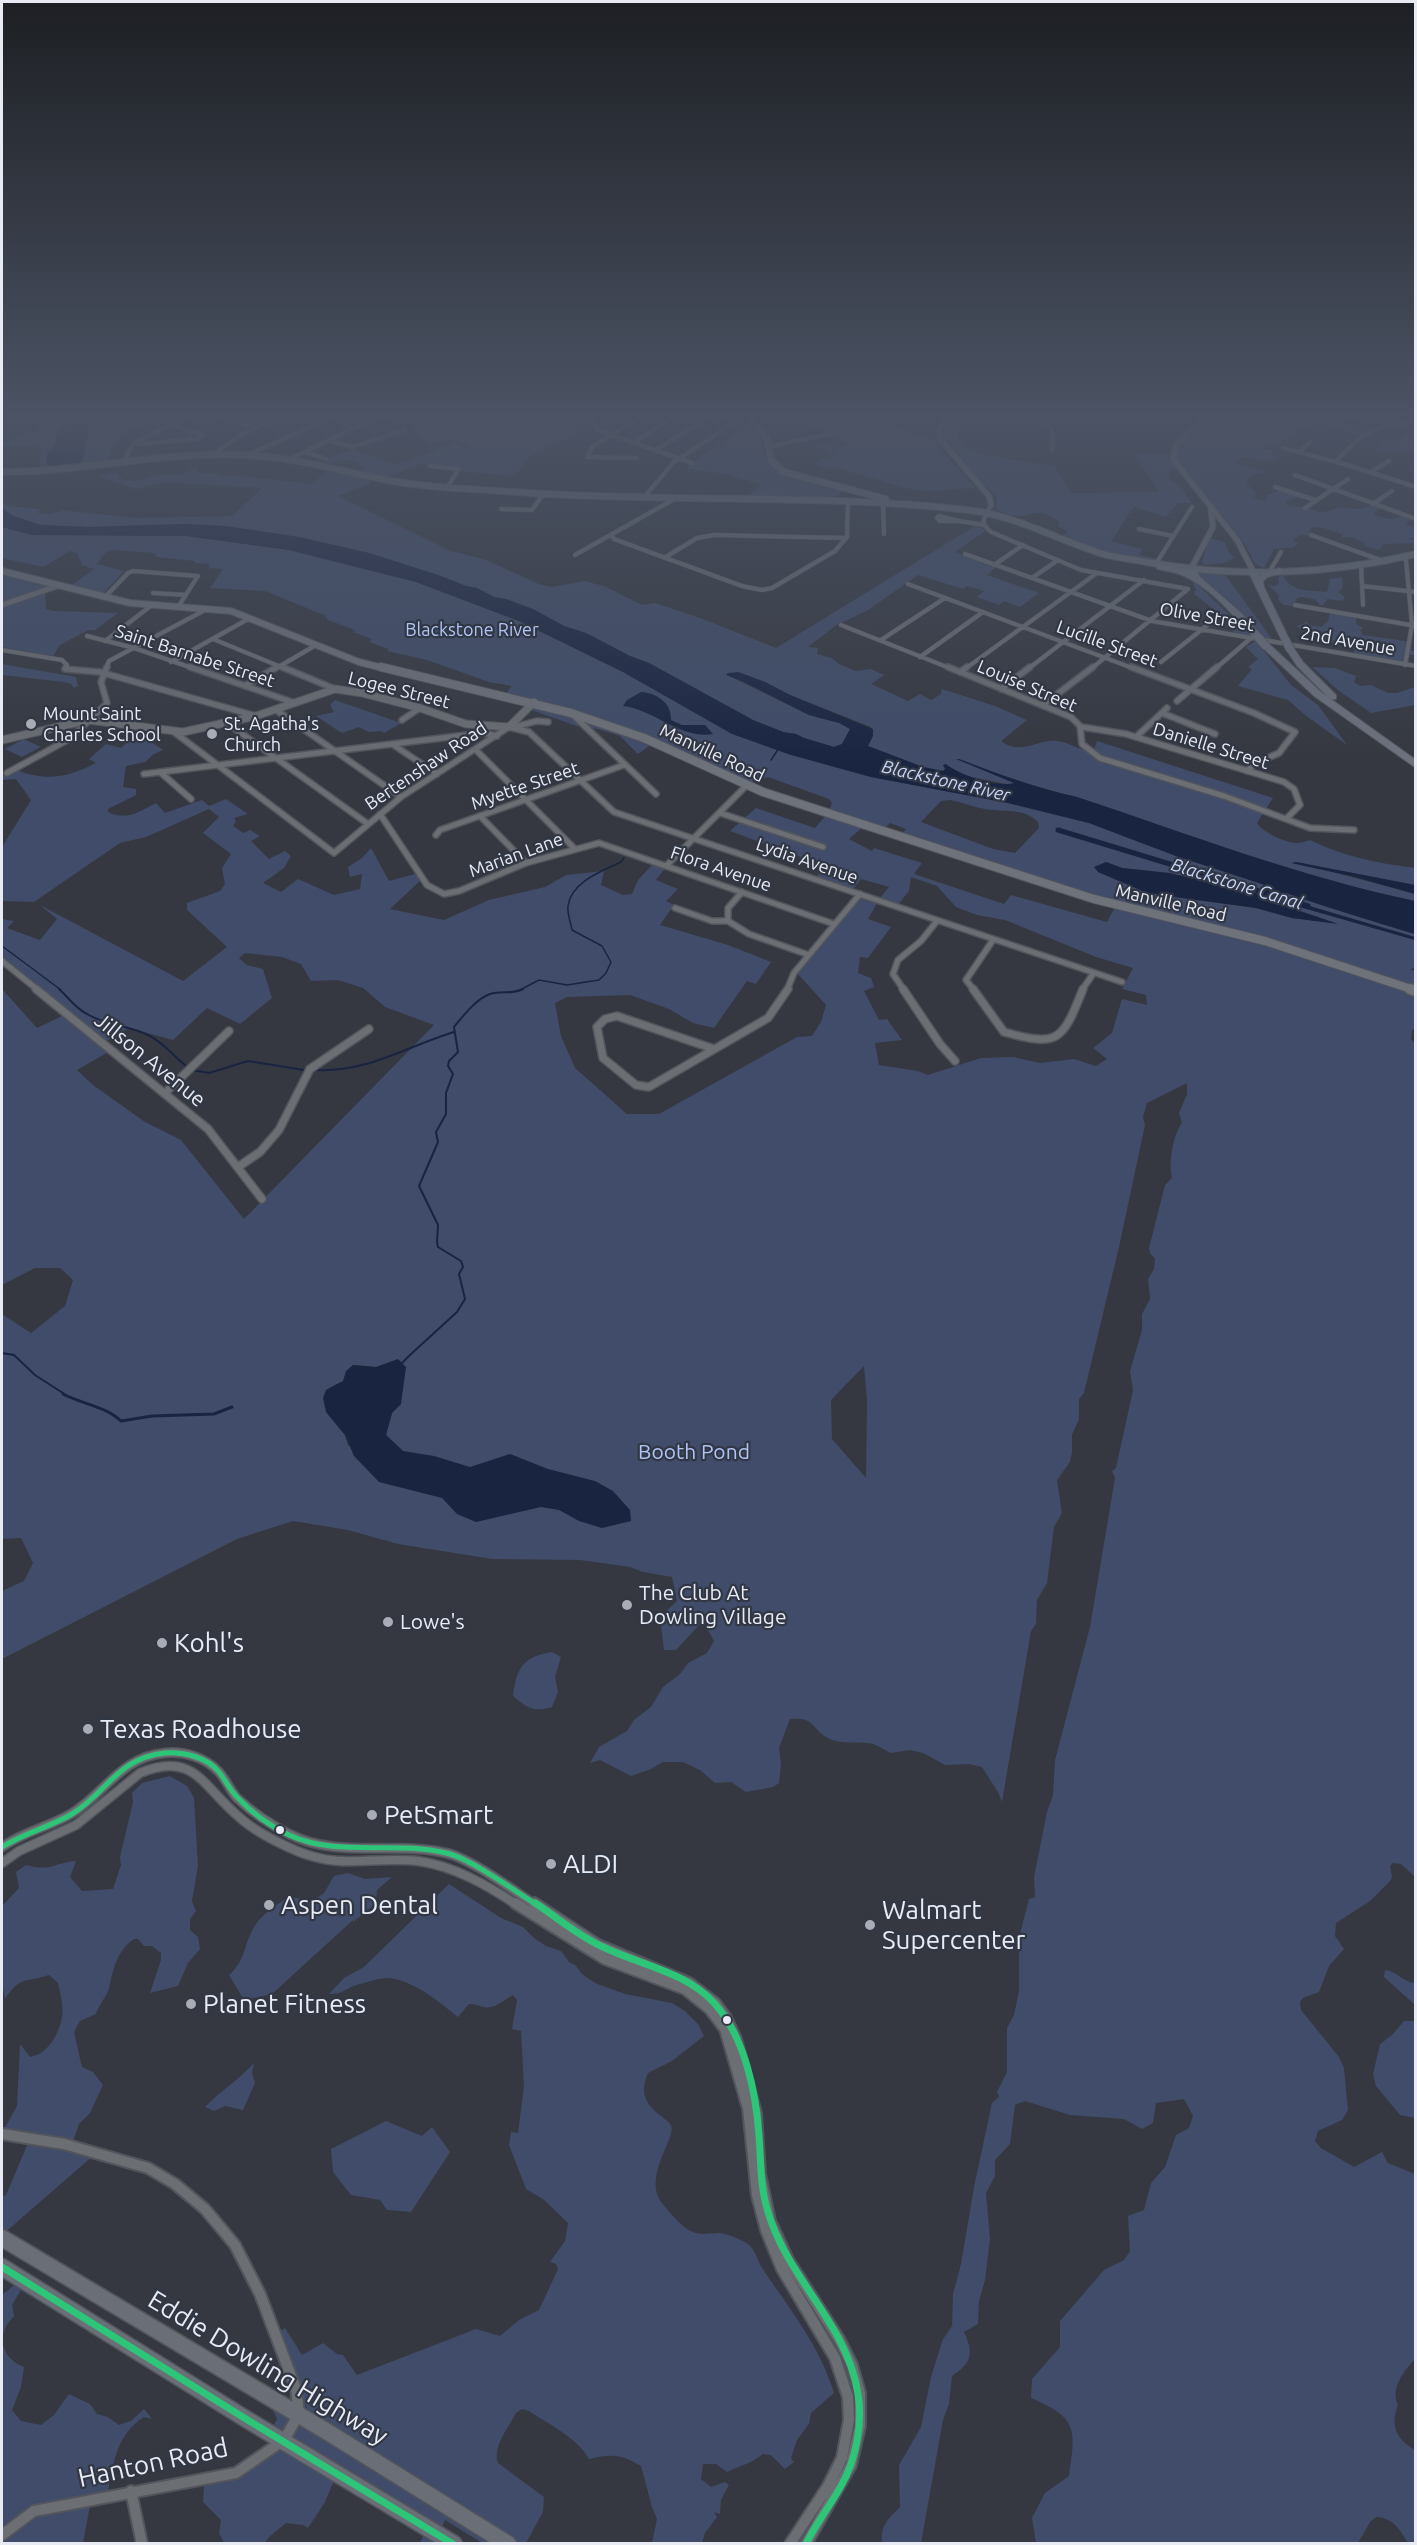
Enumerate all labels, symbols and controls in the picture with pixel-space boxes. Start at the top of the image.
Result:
street label: Olive Street [1158,598,1256,636]
street label: Lucille Street [1054,616,1160,672]
park label: Blackstone River [405,619,539,641]
street label: Saint Barnabe Street [113,620,277,692]
street label: 2nd Avenue [1299,622,1397,660]
street label: Louise Street [974,655,1080,717]
street label: Logee Street [346,667,452,713]
place label: Mount Saint Charles School [43,703,161,746]
place label: St. Agatha's Church [224,713,319,756]
marker: Mount Saint Charles School [24,717,38,731]
street label: Bertenshaw Road [361,717,491,815]
street label: Danielle Street [1150,718,1272,774]
street label: Manville Road [656,719,768,787]
marker: St. Agatha's Church [205,727,219,741]
water label: Blackstone River [880,756,1012,806]
street label: Myette Street [468,757,582,815]
street label: Marian Lane [466,828,566,882]
street label: Lydia Avenue [753,833,861,889]
street label: Flora Avenue [668,842,774,896]
water label: Blackstone Canal [1169,854,1305,914]
street label: Manville Road [1113,880,1229,926]
street label: Jillson Avenue [89,1008,211,1112]
park label: Booth Pond [638,1439,750,1465]
place label: The Club At Dowling Village [639,1580,786,1630]
marker: The Club At Dowling Village [620,1598,634,1612]
place label: Lowe's [400,1609,465,1635]
marker: Lowe's [381,1615,395,1629]
place label: Kohl's [174,1627,244,1659]
marker: Kohl's [155,1636,169,1650]
place label: Texas Roadhouse [100,1713,302,1745]
marker: Texas Roadhouse [81,1722,95,1736]
place label: PetSmart [384,1799,493,1831]
marker: PetSmart [365,1808,379,1822]
unlabelled marker [274,1824,286,1836]
place label: ALDI [563,1848,618,1880]
marker: ALDI [544,1857,558,1871]
place label: Aspen Dental [281,1889,438,1921]
place label: Walmart Supercenter [882,1894,1025,1955]
marker: Aspen Dental [262,1898,276,1912]
marker: Walmart Supercenter [863,1918,877,1932]
place label: Planet Fitness [203,1988,366,2020]
marker: Planet Fitness [184,1997,198,2011]
unlabelled marker [721,2014,733,2026]
street label: Eddie Dowling Highway [142,2284,394,2452]
street label: Hanton Road [75,2432,231,2494]

